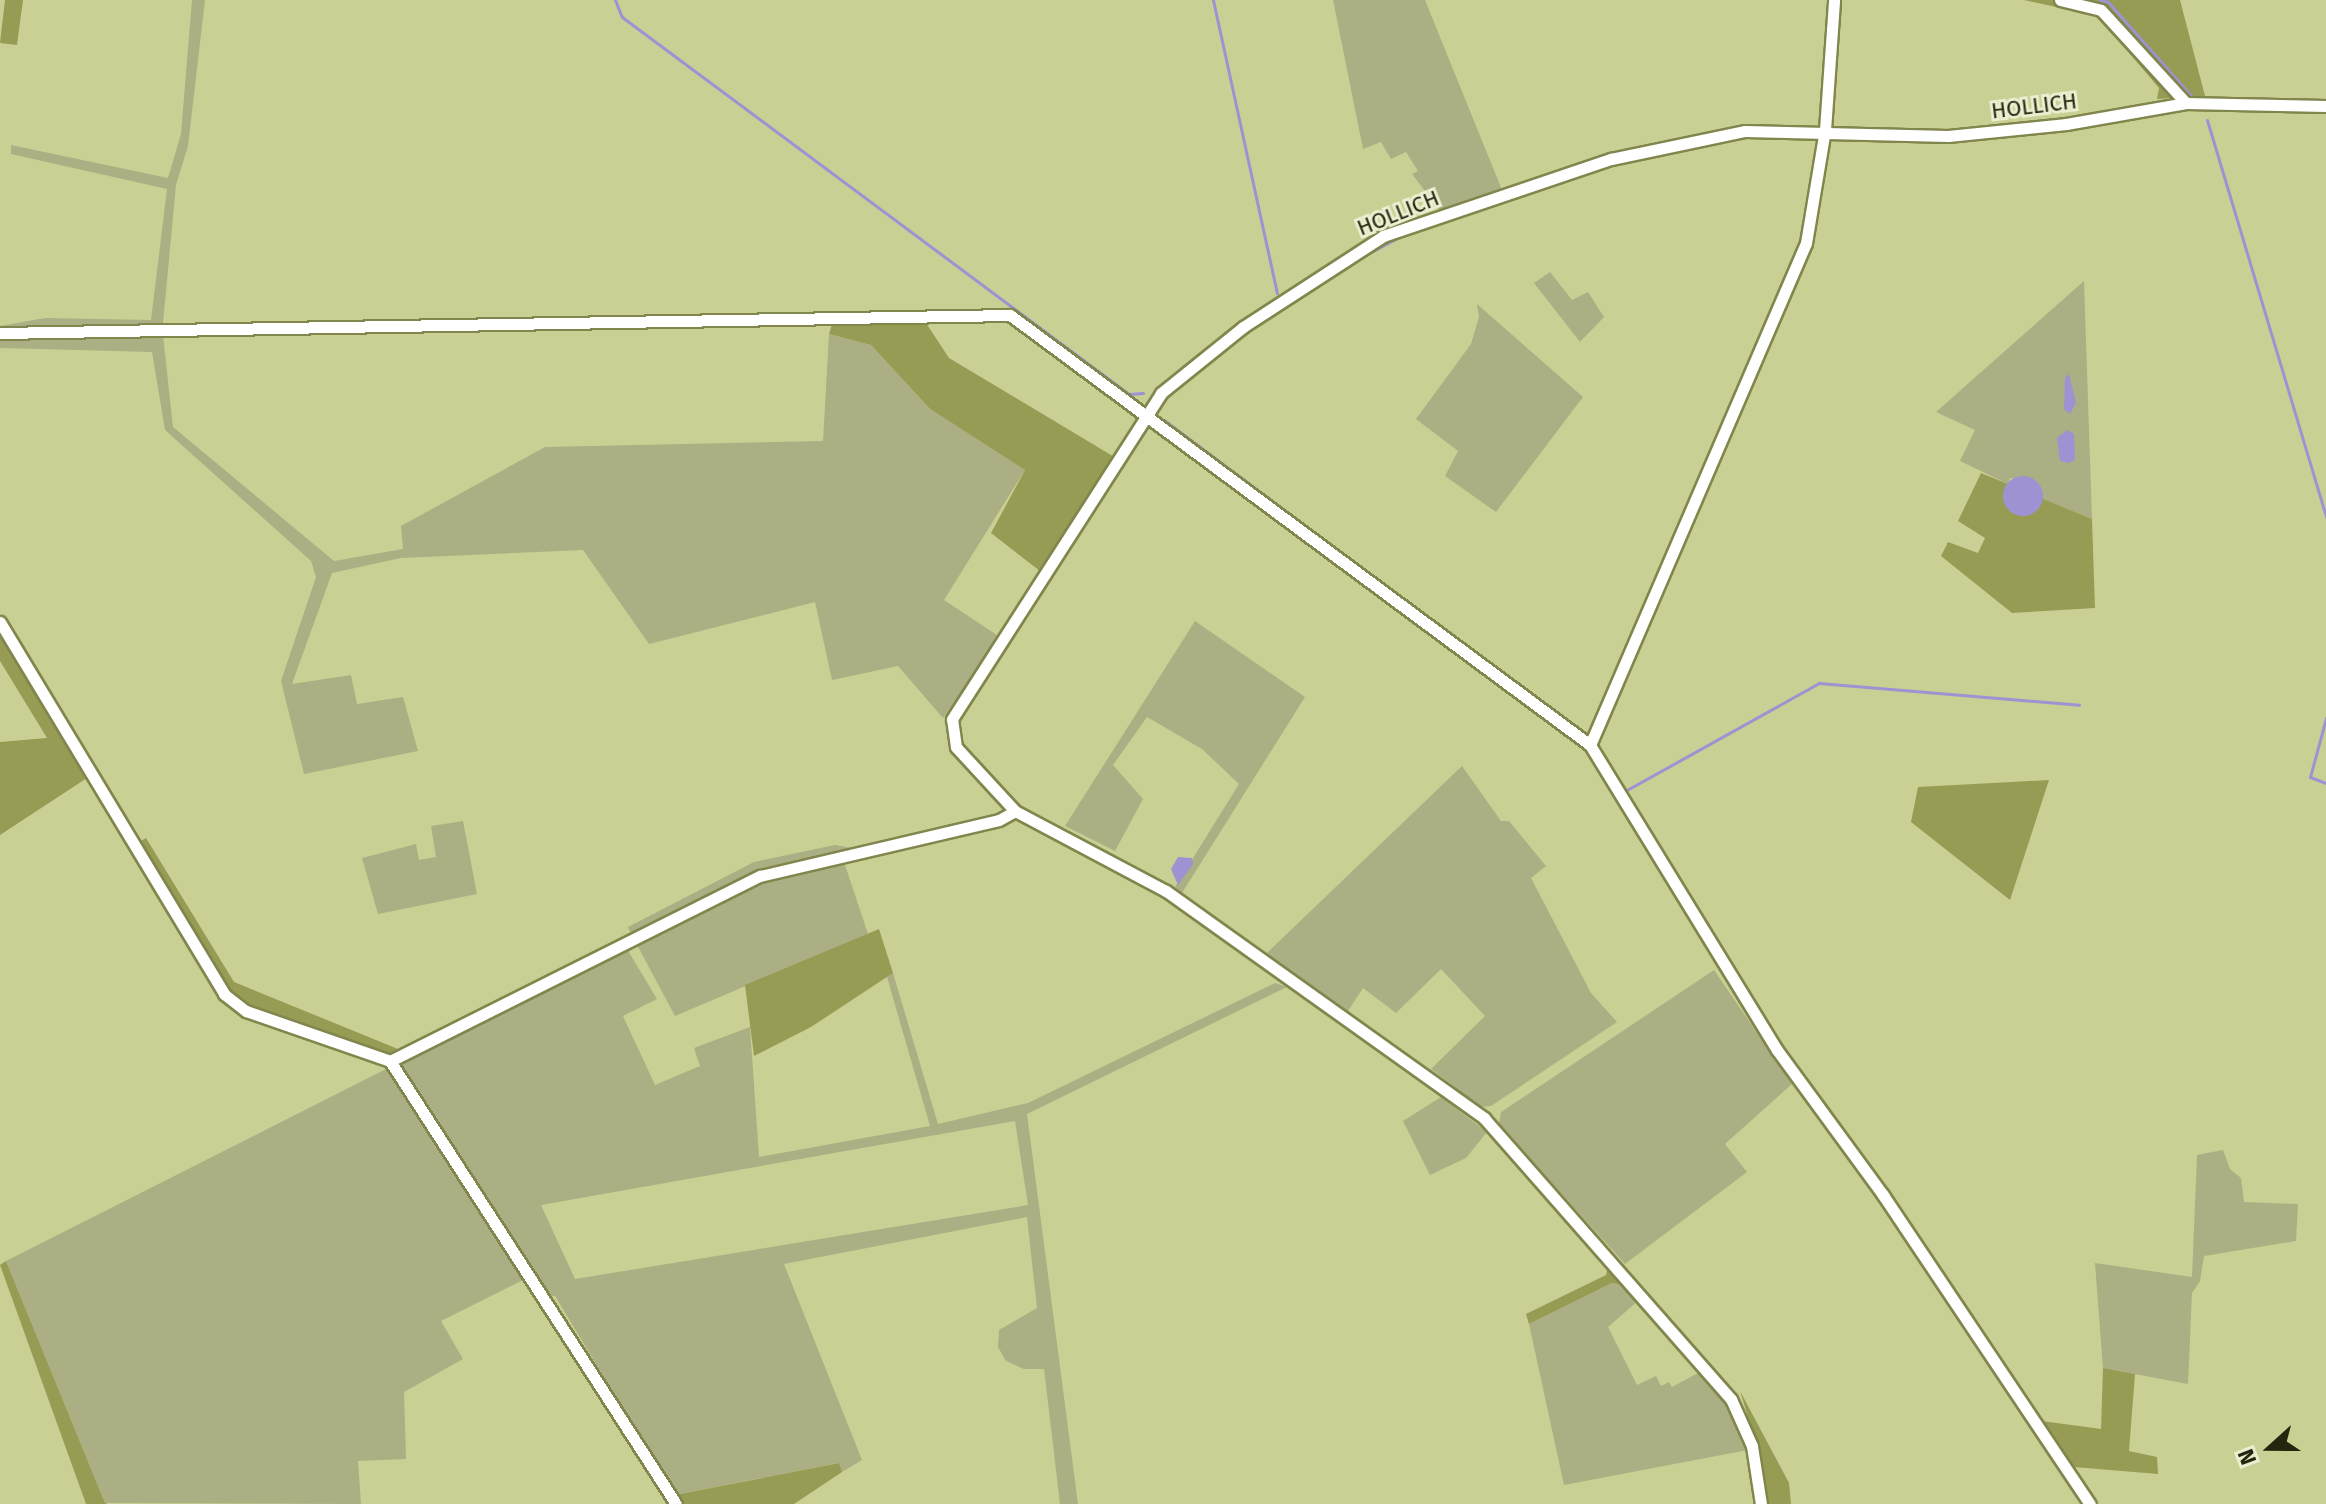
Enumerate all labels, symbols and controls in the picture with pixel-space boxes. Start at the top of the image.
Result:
street label: HOLLICH [1990,88,2078,124]
street label: HOLLICH [1353,185,1443,241]
north arrow [2230,1408,2310,1488]
text: N [2232,1445,2262,1468]

